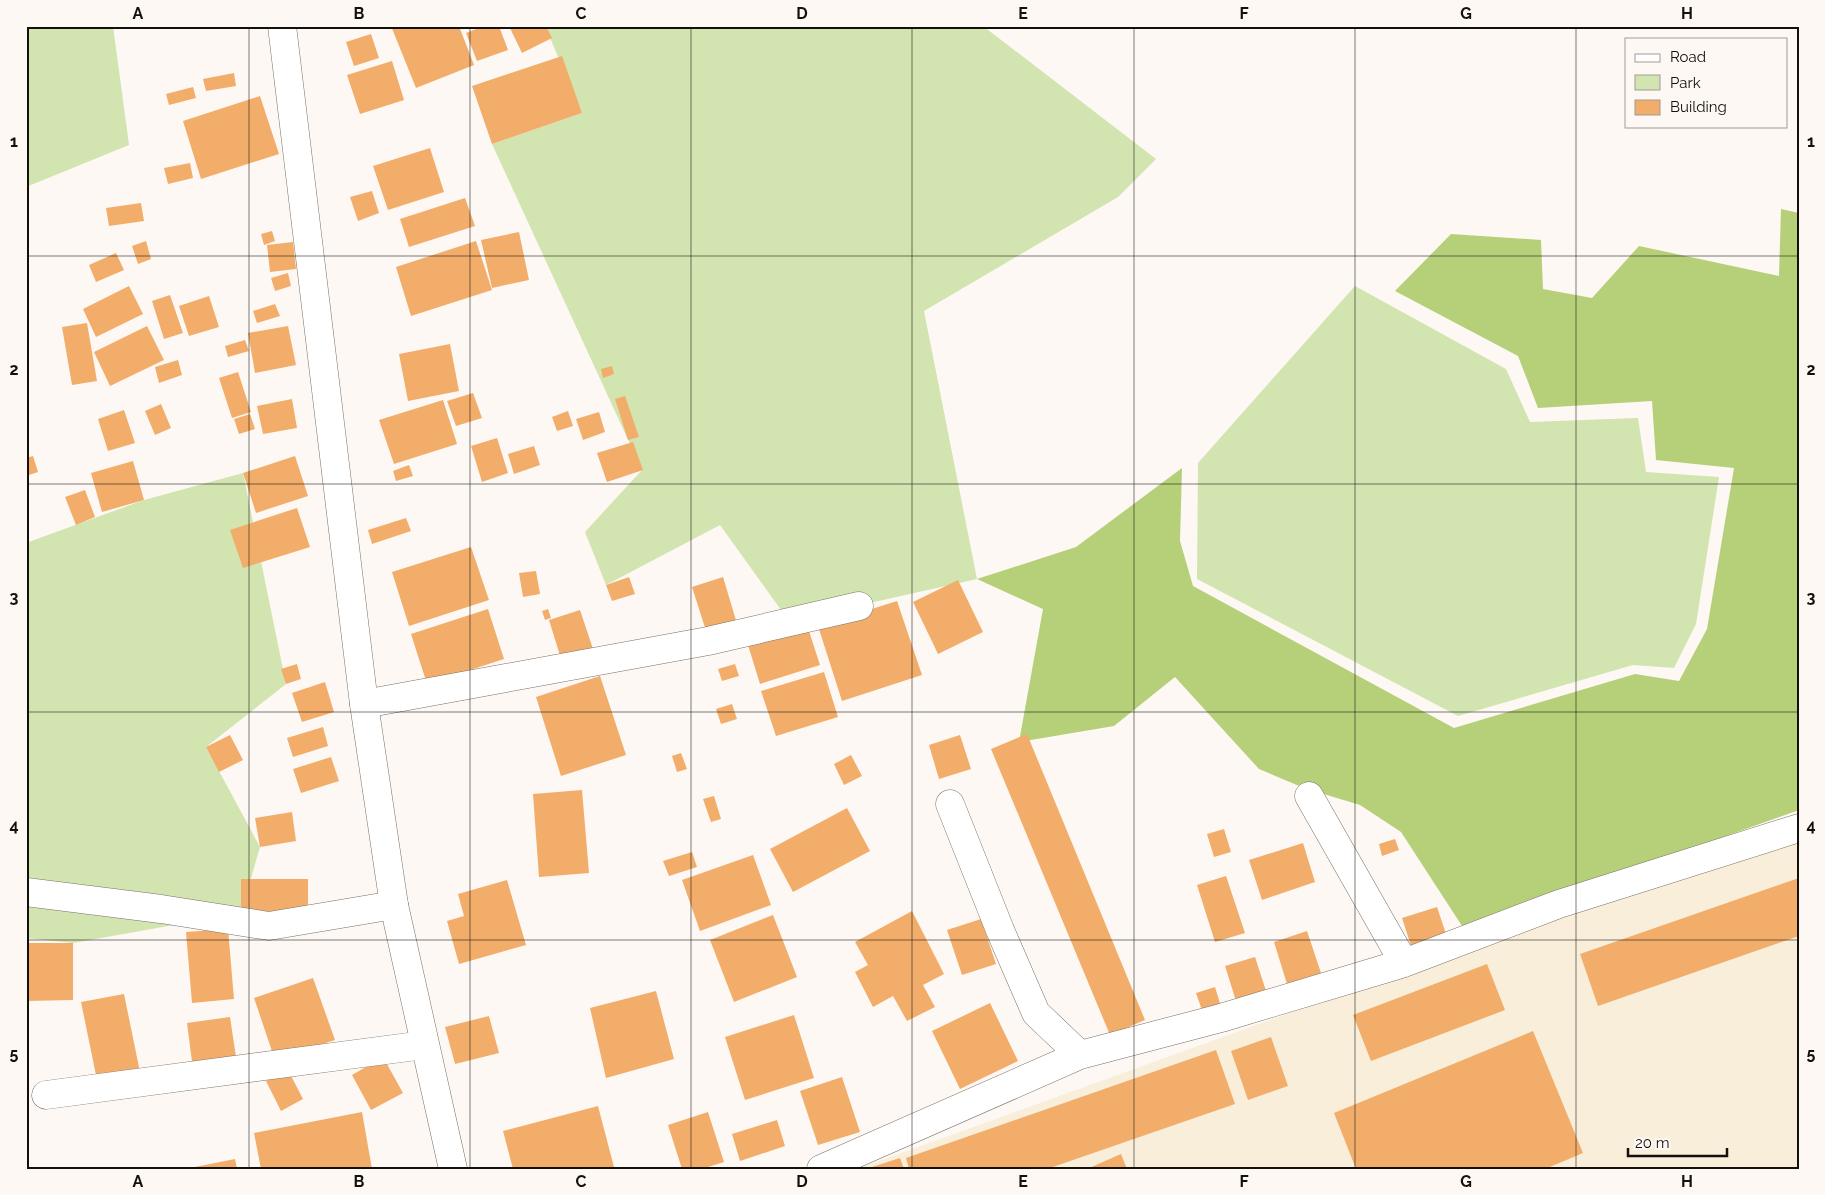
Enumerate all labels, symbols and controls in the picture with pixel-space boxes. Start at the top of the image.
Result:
text: A [133,4,144,23]
text: B [354,4,365,23]
text: C [576,4,587,23]
text: D [796,4,808,23]
text: E [1018,4,1028,23]
text: F [1239,4,1249,23]
text: G [1460,4,1472,23]
text: H [1681,4,1693,23]
legend [1625,38,1788,128]
text: Road [1670,48,1706,66]
text: Park [1670,74,1701,92]
text: Building [1670,98,1727,116]
text: 1 [10,132,18,151]
text: 1 [1807,132,1815,151]
text: 2 [9,360,19,379]
text: 2 [1806,360,1816,379]
text: 3 [10,588,19,607]
text: 3 [1807,588,1816,607]
text: 4 [9,816,19,835]
text: 4 [1806,816,1816,835]
text: 5 [10,1044,19,1063]
text: 5 [1807,1044,1816,1063]
scale bar [1628,1125,1726,1157]
text: 20 m [1635,1134,1670,1152]
text: A [133,1172,144,1191]
text: B [354,1172,365,1191]
text: C [576,1172,587,1191]
text: D [796,1172,808,1191]
text: E [1018,1172,1028,1191]
text: F [1239,1172,1249,1191]
text: G [1460,1172,1472,1191]
text: H [1681,1172,1693,1191]

